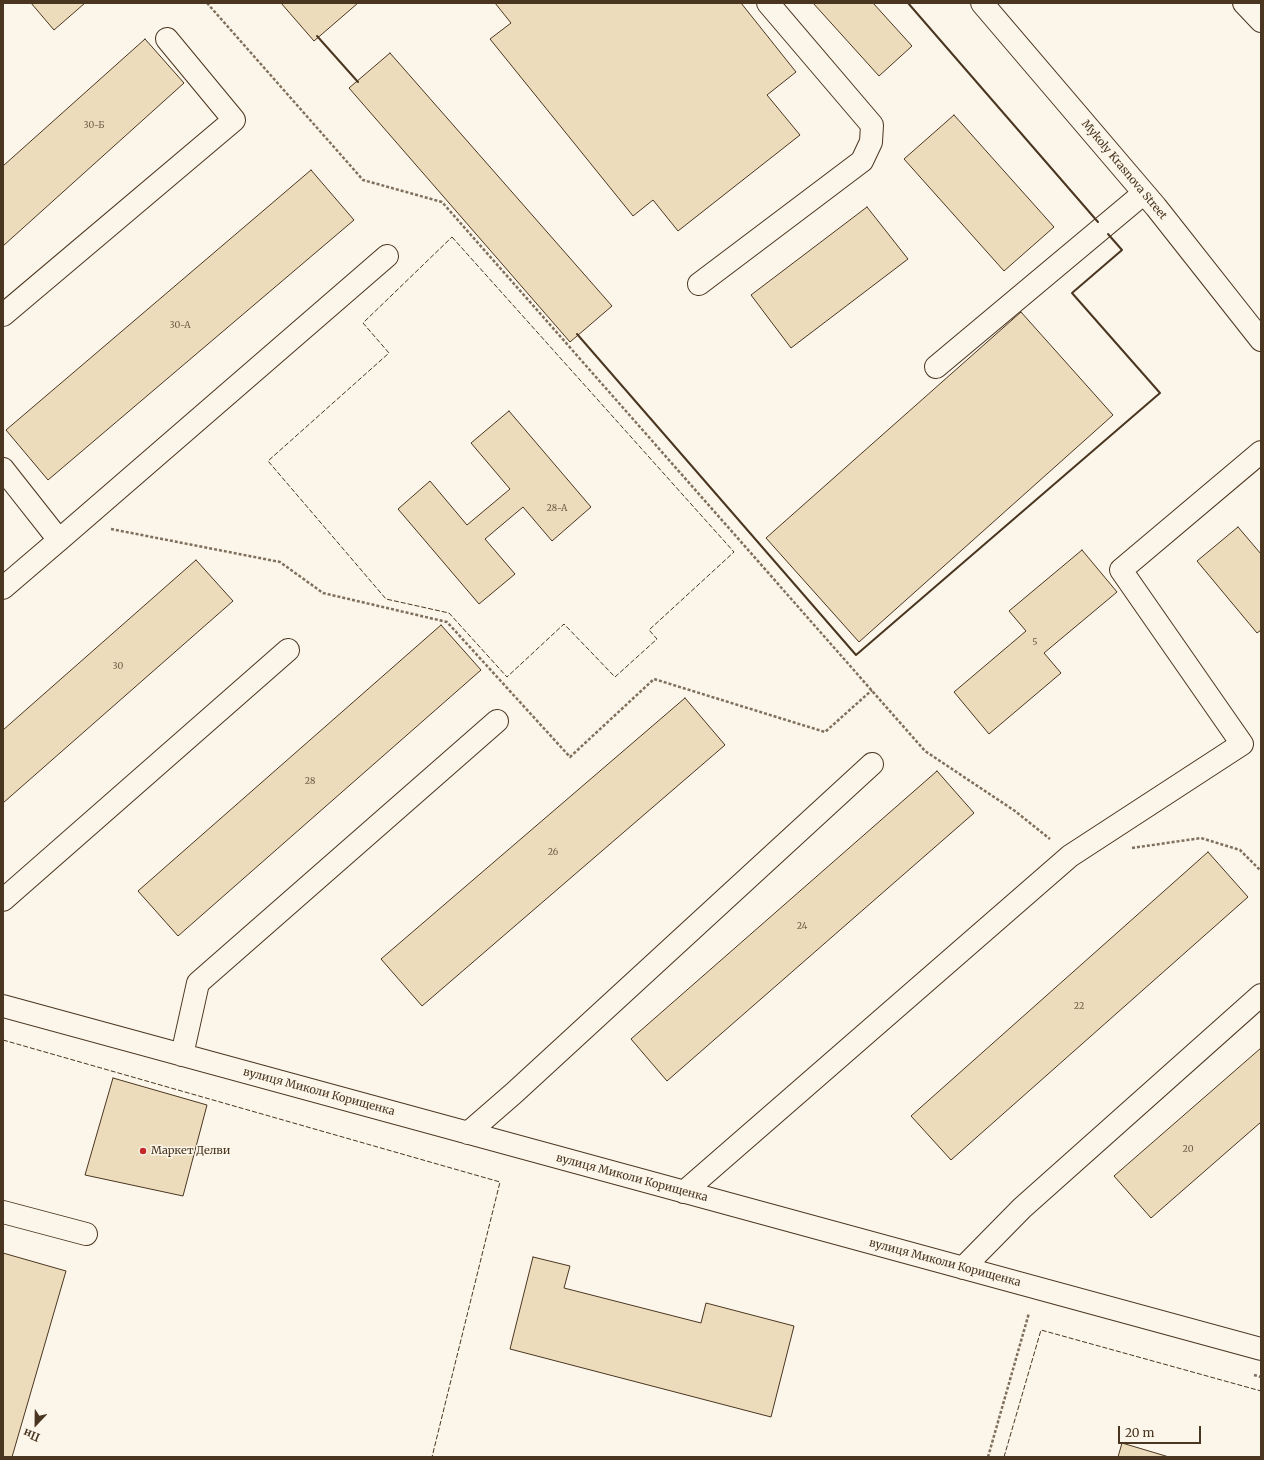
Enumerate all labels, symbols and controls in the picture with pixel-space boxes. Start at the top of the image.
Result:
street label: Mykoly Krasnova Street [1079,118,1169,222]
house number: 30-Б [83,120,105,130]
house number: 30-А [169,320,191,330]
house number: 28-А [547,503,567,513]
house number: 5 [1032,637,1038,647]
house number: 30 [113,661,123,671]
house number: 28 [305,776,315,786]
house number: 26 [548,847,558,857]
house number: 24 [797,921,807,931]
house number: 22 [1074,1001,1084,1011]
street label: вулиця Миколи Корищенка [242,1065,396,1119]
place label: Маркет Делви [151,1144,230,1158]
house number: 20 [1183,1144,1193,1154]
marker: Маркет Делви [138,1146,148,1156]
street label: вулиця Миколи Корищенка [555,1151,709,1205]
street label: вулиця Миколи Корищенка [868,1236,1022,1290]
north arrow [16,1404,56,1444]
scale bar [1120,1418,1203,1444]
text: 20 m [1125,1425,1154,1440]
text: Пн [21,1426,42,1445]

